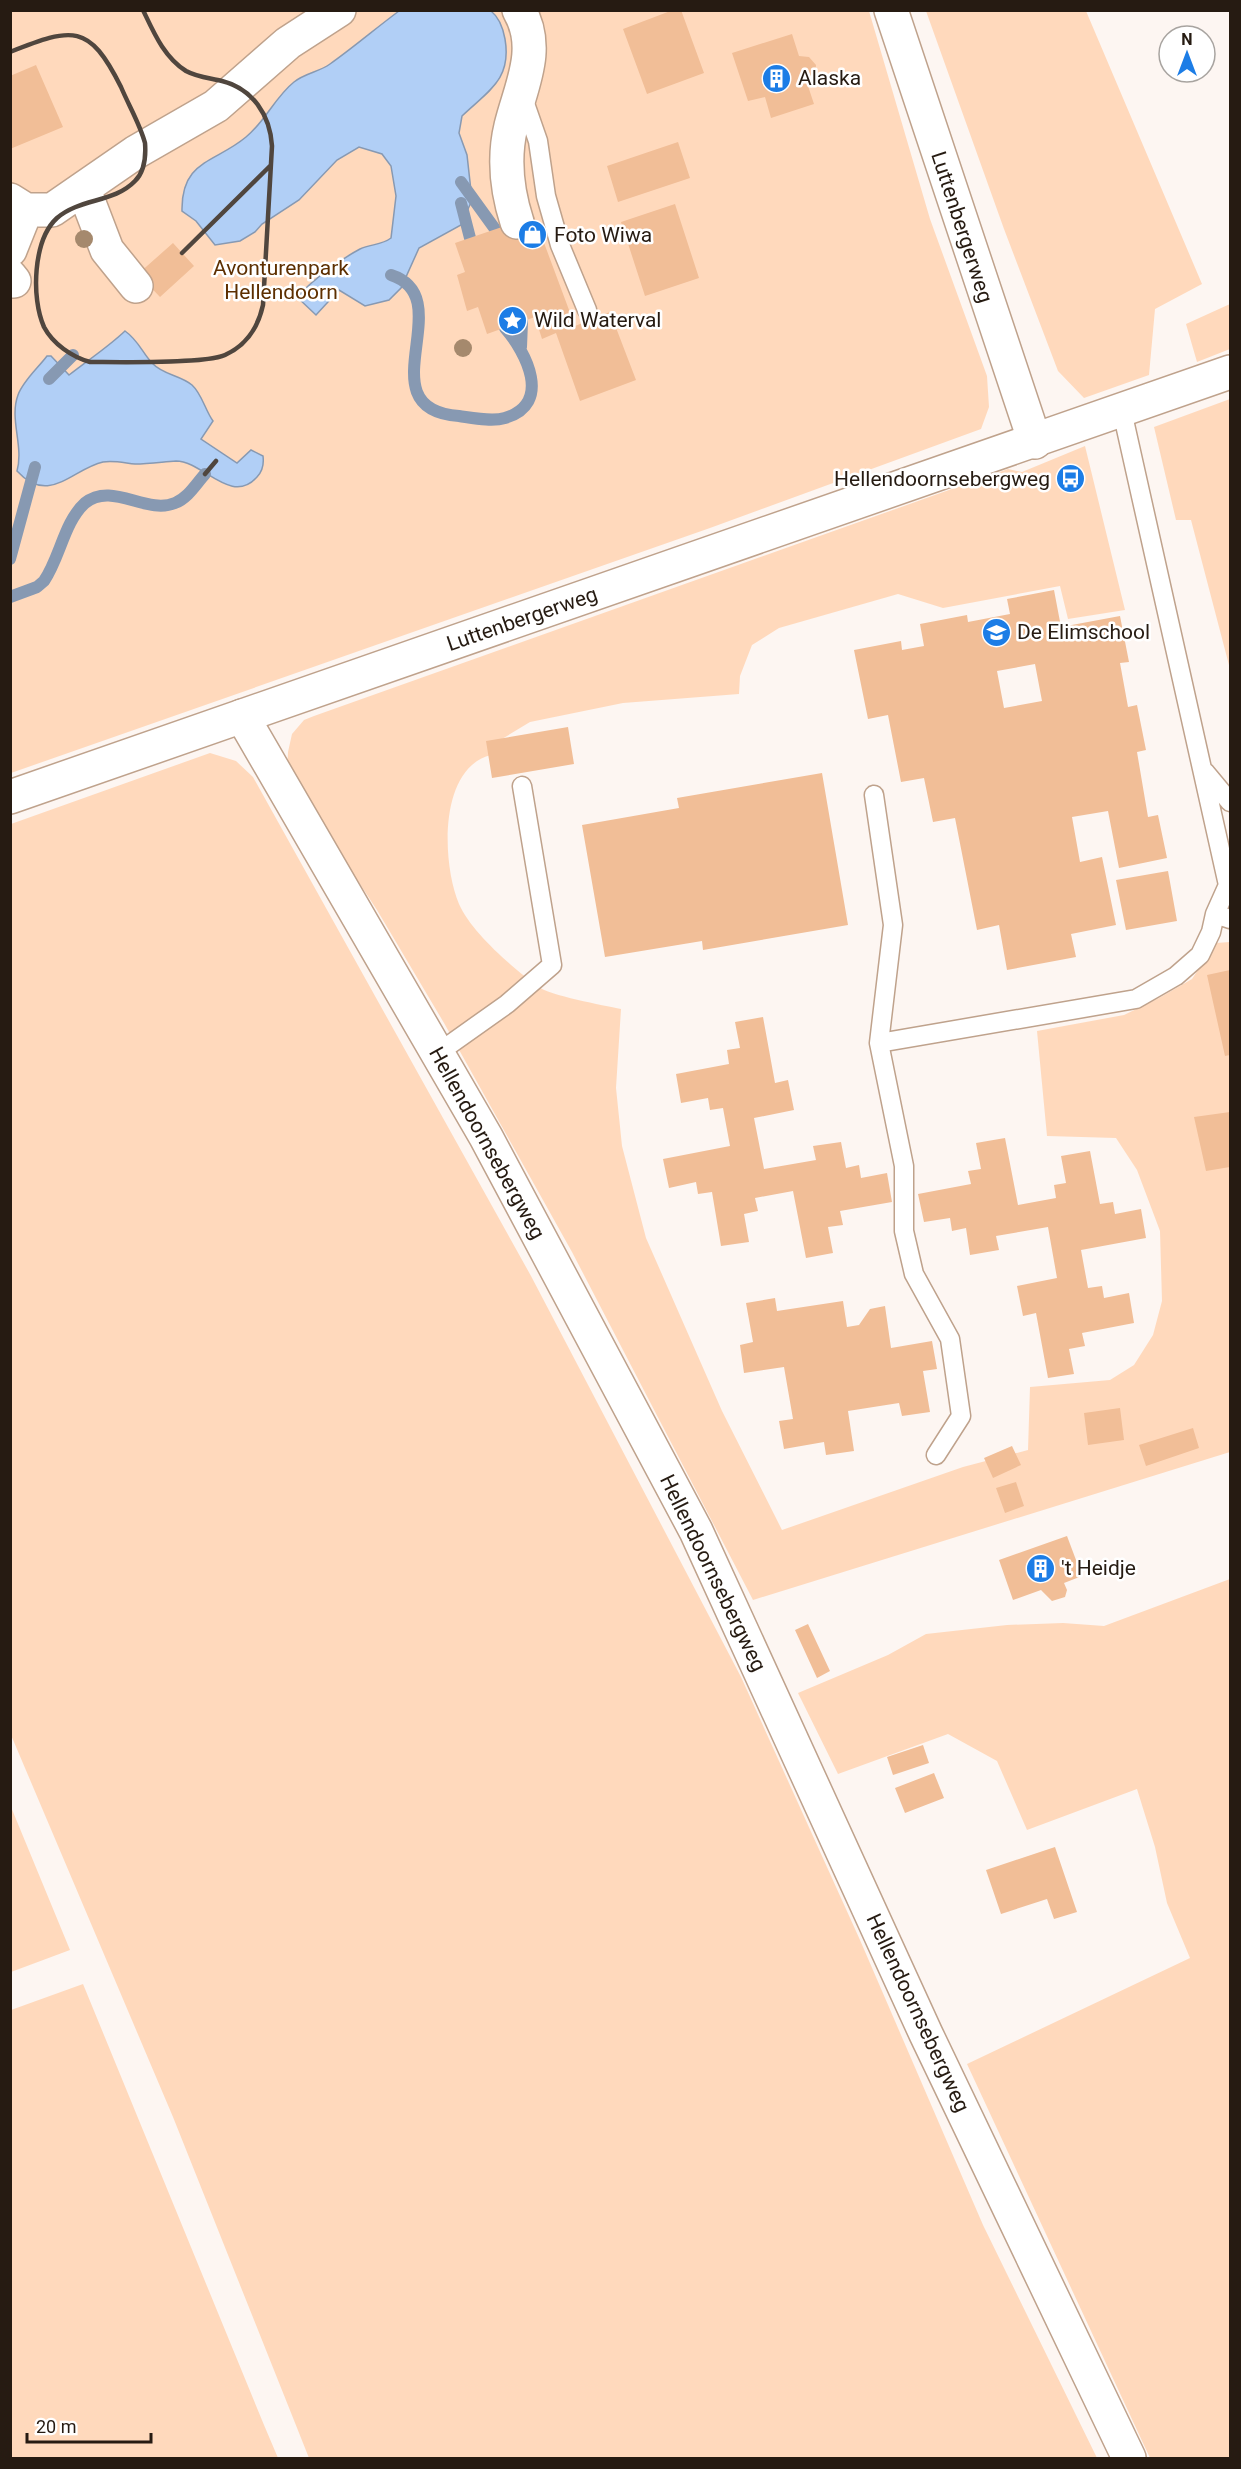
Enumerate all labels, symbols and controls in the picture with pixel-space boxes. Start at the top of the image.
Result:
north arrow [1157,24,1217,84]
text: N [1181,30,1193,49]
building icon: Alaska [761,62,793,94]
place label: Alaska [798,66,861,90]
street label: Luttenbergerweg [926,148,998,306]
shop icon: Foto Wiwa [517,219,549,251]
place label: Foto Wiwa [554,223,652,247]
park label: Avonturenpark Hellendoorn [213,256,349,304]
place icon: Wild Waterval [497,304,529,336]
place label: Wild Waterval [534,308,661,332]
bus stop icon: Hellendoornsebergweg [1055,463,1087,495]
place label: Hellendoornsebergweg [834,467,1050,491]
street label: Luttenbergerweg [444,582,600,656]
school or university icon: De Elimschool [980,616,1012,648]
place label: De Elimschool [1017,620,1150,644]
street label: Hellendoornsebergweg [424,1043,550,1243]
street label: Hellendoornsebergweg [655,1471,771,1675]
building icon: 't Heidje [1024,1552,1056,1584]
place label: 't Heidje [1061,1556,1136,1580]
street label: Hellendoornsebergweg [862,1910,974,2116]
scale bar [27,2406,152,2444]
text: 20 m [36,2416,76,2437]

